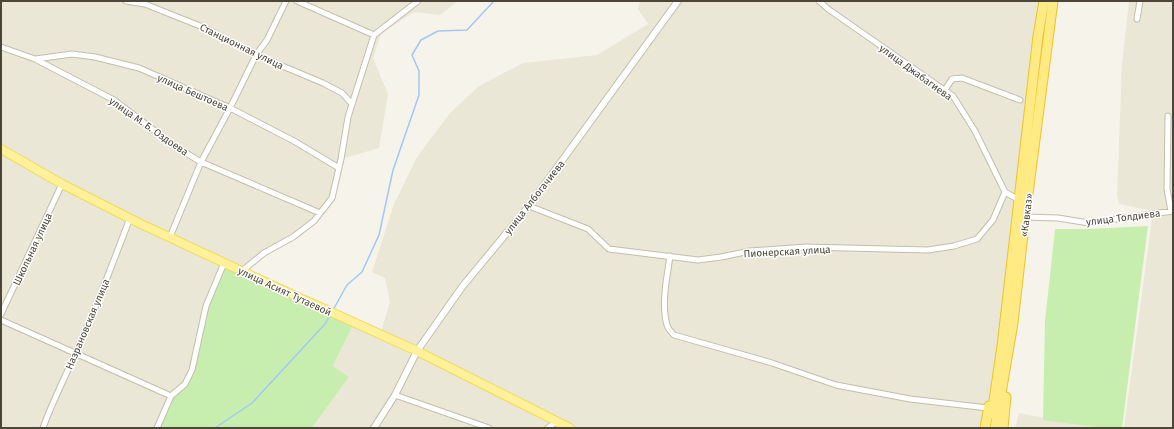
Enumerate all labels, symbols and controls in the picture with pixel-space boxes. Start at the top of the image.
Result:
street label: Станционная улица [198,21,285,72]
street label: улица Джабагиева [877,42,954,103]
street label: улица Бештоева [155,72,230,114]
street label: улица М. Б. Оздоева [107,95,190,159]
street label: улица Албогачиева [502,158,568,237]
street label: «Кавказ» [1018,192,1036,238]
street label: улица Толдиева [1085,207,1161,228]
street label: Школьная улица [11,211,55,287]
street label: Пионерская улица [743,244,831,260]
street label: улица Асият Тутаевой [236,265,333,319]
street label: Назрановская улица [63,277,112,371]

